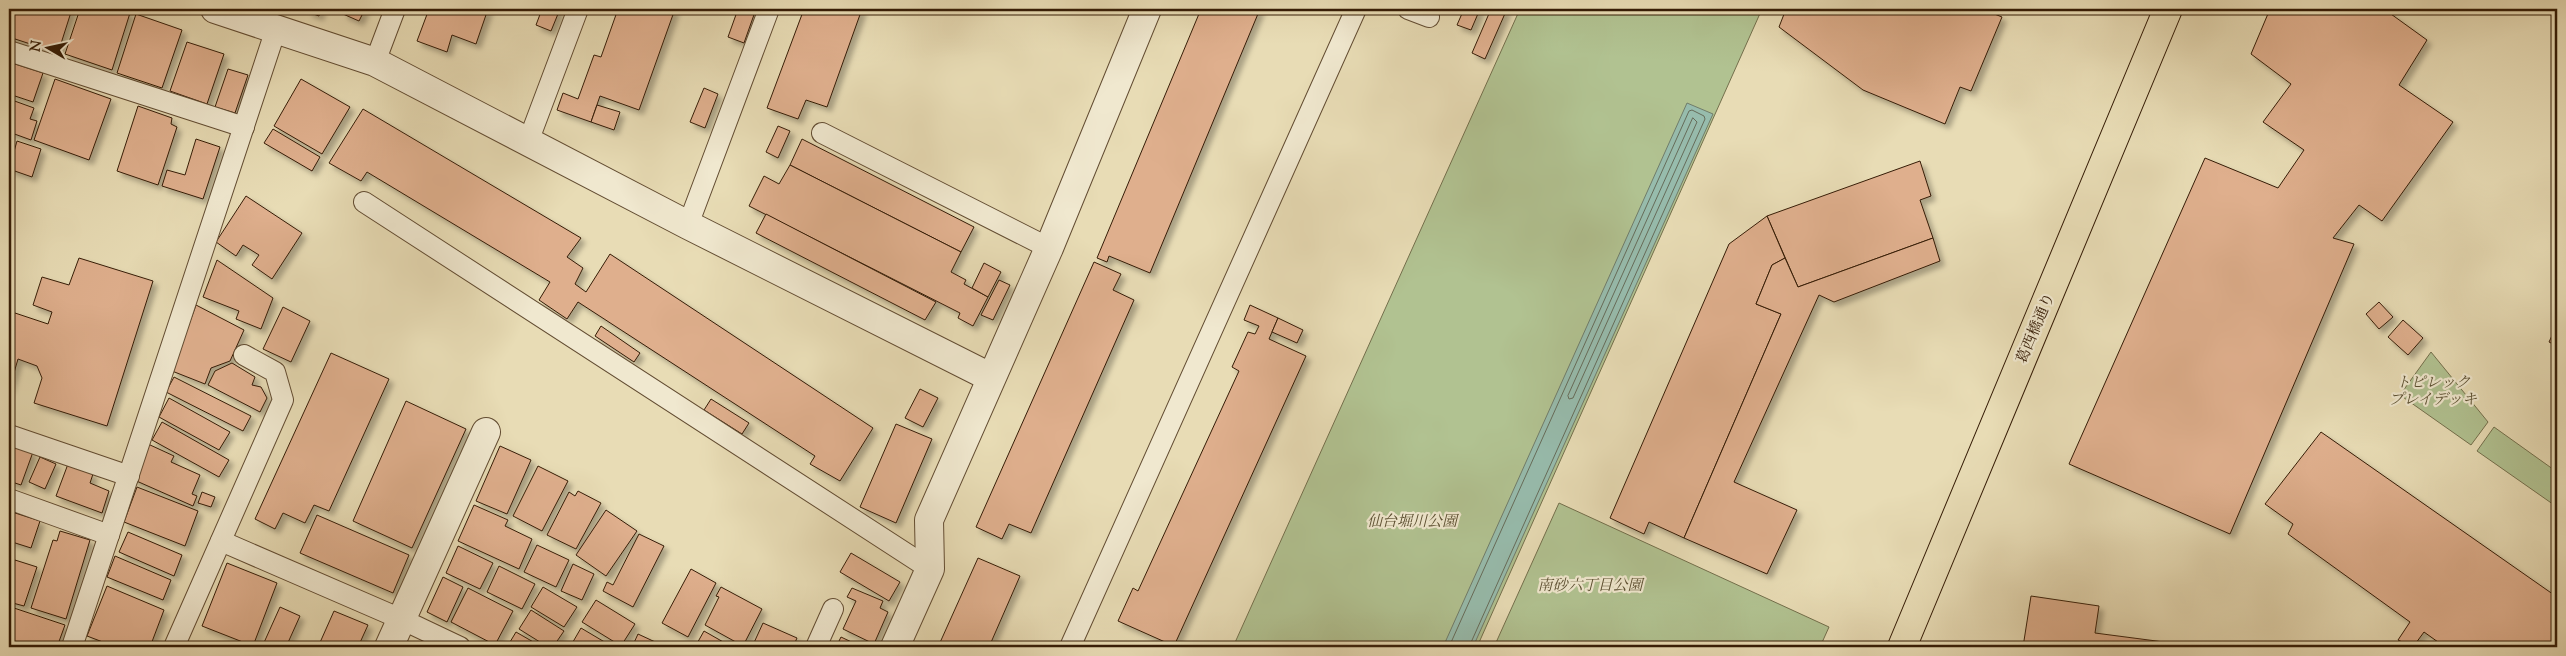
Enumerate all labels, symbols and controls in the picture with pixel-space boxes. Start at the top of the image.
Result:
north arrow [22,22,72,72]
text: N [26,39,48,53]
street label: 葛西橋通り [2012,290,2061,367]
park label: トピレック プレイデッキ [2389,373,2477,411]
park label: 仙台堀川公園 [1367,512,1460,533]
park label: 南砂六丁目公園 [1537,576,1645,597]

